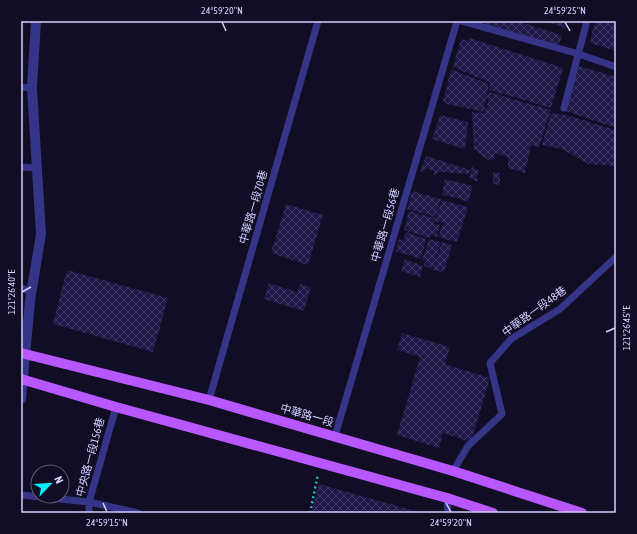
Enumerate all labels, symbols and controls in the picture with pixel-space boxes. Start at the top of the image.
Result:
text: 24°59'20"N [201,5,243,16]
text: 24°59'25"N [544,5,586,16]
street label: 中華路一段70巷 [237,169,269,245]
street label: 中華路一段56巷 [369,187,401,263]
text: 121°26'40"E [6,269,17,314]
street label: 中華路一段48巷 [500,284,568,338]
text: 121°26'45"E [621,305,632,350]
street label: 中華路一段 [279,402,335,428]
street label: 中央路一段156巷 [74,416,106,498]
north arrow [30,464,70,504]
text: N [52,474,66,485]
text: 24°59'15"N [86,517,128,528]
text: 24°59'20"N [430,517,472,528]

